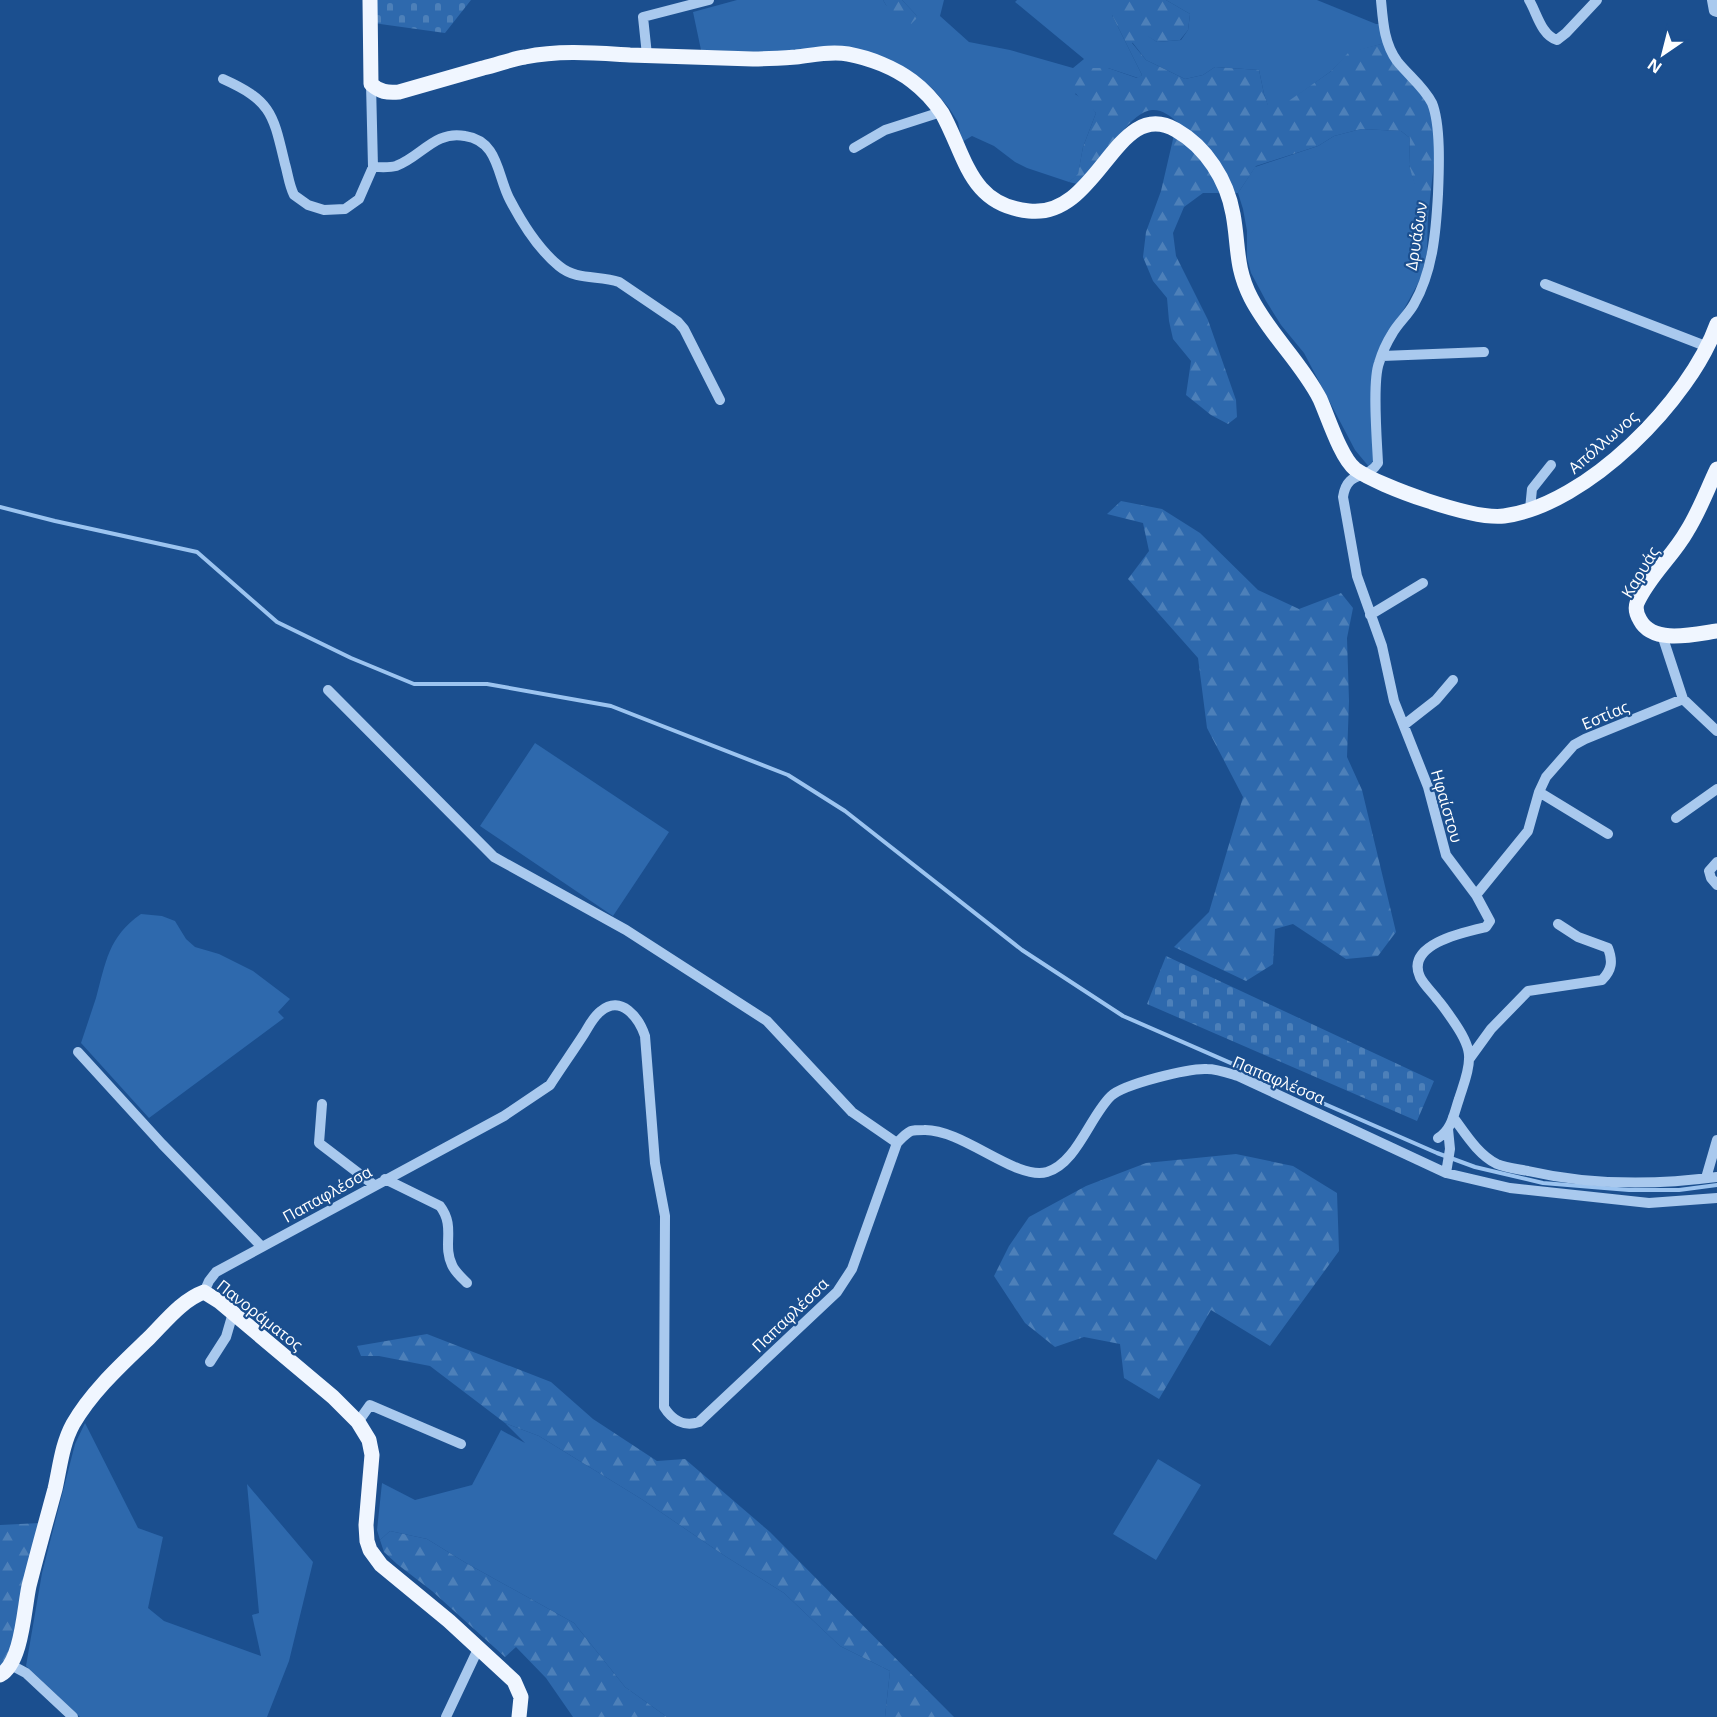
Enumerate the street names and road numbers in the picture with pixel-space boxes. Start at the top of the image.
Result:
street label: Δρυάδων [1400,200,1432,272]
street label: Απόλλωνος [1563,405,1643,478]
street label: Καρυάς [1616,542,1664,602]
street label: Εστίας [1578,695,1632,735]
street label: Ηφαίστου [1426,767,1468,845]
street label: Παπαφλέσσα [1229,1051,1329,1109]
street label: Παπαφλέσσα [279,1160,376,1228]
street label: Παπαφλέσσα [747,1273,833,1357]
street label: Πανοράματος [212,1274,308,1356]

